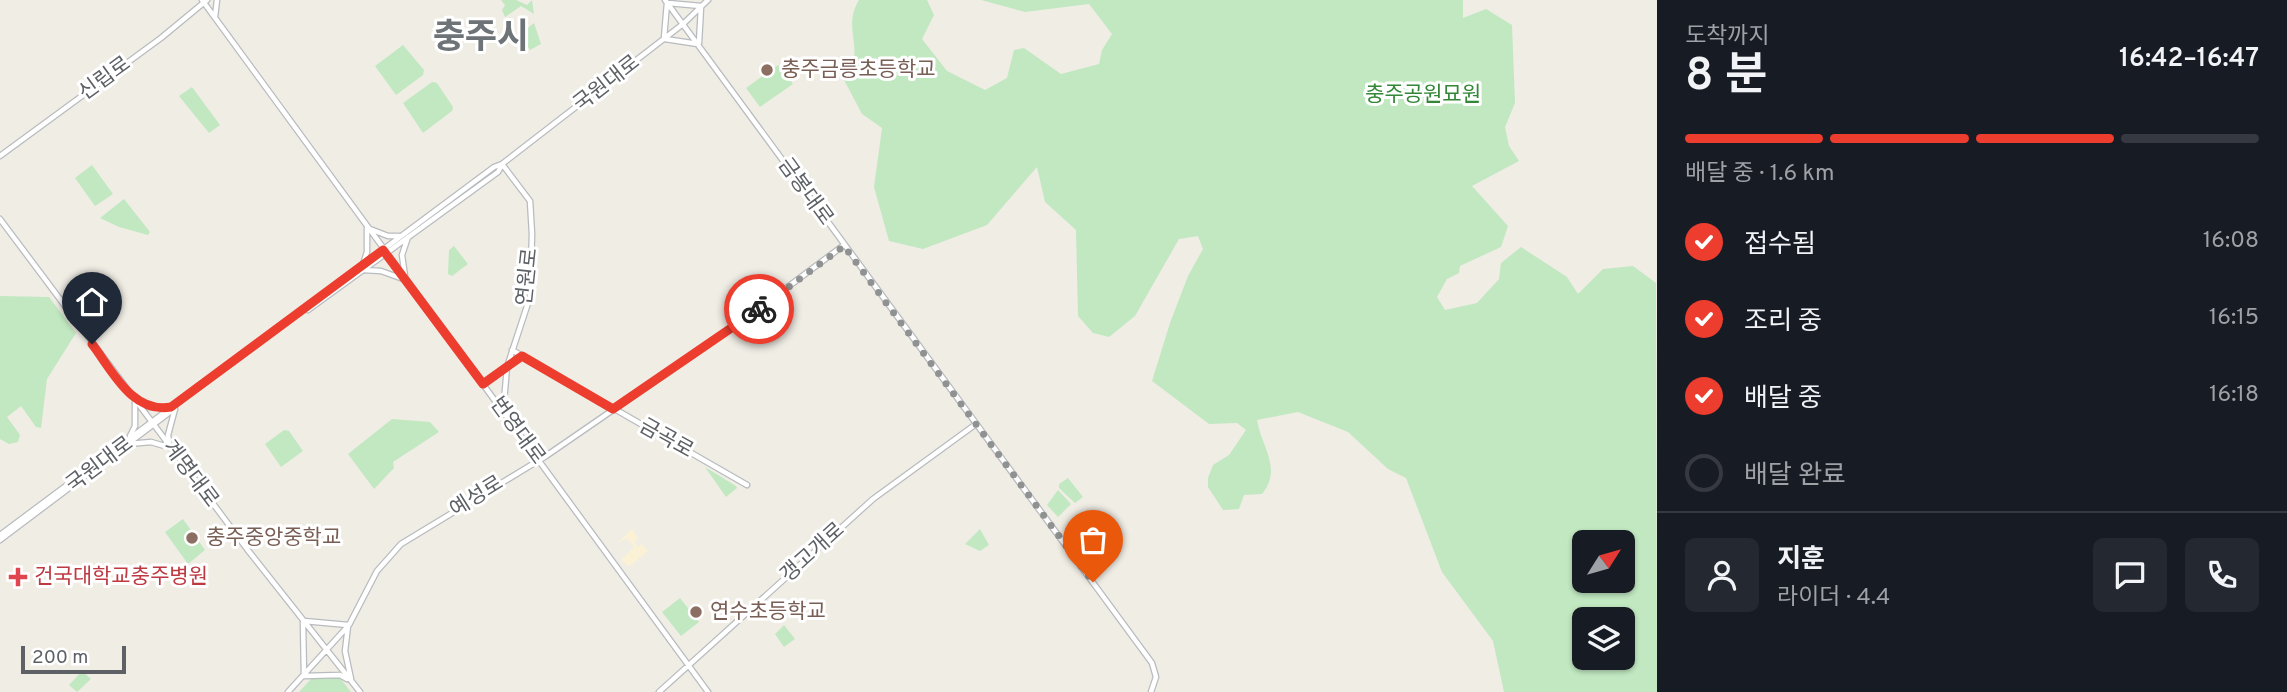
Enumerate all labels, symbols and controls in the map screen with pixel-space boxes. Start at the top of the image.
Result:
district label: 충주시 [433,17,529,61]
text: 도착까지 [1685,23,1770,52]
text: 16:42–16:47 [2119,43,2259,76]
text: 8 분 [1685,48,1767,107]
street label: 국원대로 [568,50,646,118]
street label: 신립로 [74,51,136,107]
place label: 충주금릉초등학교 [781,57,936,84]
marker: 충주금릉초등학교 [759,62,775,78]
park label: 충주공원묘원 [1365,82,1481,109]
street label: 금봉대로 [771,153,839,231]
text: 배달 중 · 1.6 km [1685,160,1834,189]
icon: check [1685,223,1723,261]
text: 16:08 [2203,227,2259,256]
text: 접수됨 [1744,229,1816,262]
street label: 연원로 [512,247,544,307]
pin [62,272,122,344]
courier [724,274,794,344]
icon: home [73,283,111,321]
icon: bike [740,290,778,328]
icon: check [1685,300,1723,338]
text: 16:15 [2209,304,2259,333]
text: 조리 중 [1744,306,1822,339]
icon: check [1685,377,1723,415]
text: 16:18 [2209,381,2259,410]
text: 배달 중 [1744,383,1822,416]
street label: 번영대로 [483,392,551,470]
street label: 금곡로 [634,413,698,465]
street label: 국원대로 [61,431,139,499]
street label: 계명대로 [156,435,224,513]
text: 배달 완료 [1744,460,1846,493]
street label: 예성로 [445,470,509,524]
pin [1063,510,1123,582]
street label: 갱고개로 [775,517,851,589]
icon: bag [1074,521,1112,559]
place label: 충주중앙중학교 [206,525,341,552]
marker: 충주중앙중학교 [184,530,200,546]
north arrow [1572,530,1634,593]
map controls [1572,530,1635,670]
button: person [1685,538,1759,612]
button: chat [2093,538,2167,612]
button: phone [2185,538,2259,612]
text: 지훈 [1777,544,1825,577]
place label: 건국대학교충주병원 [34,564,208,591]
marker: 건국대학교충주병원 [8,567,28,587]
text: 라이더 · 4.4 [1777,584,1890,613]
place label: 연수초등학교 [710,599,826,626]
marker: 연수초등학교 [688,604,704,620]
button: layers [1572,607,1635,670]
scale bar [21,643,126,675]
text: 200 m [32,646,88,670]

